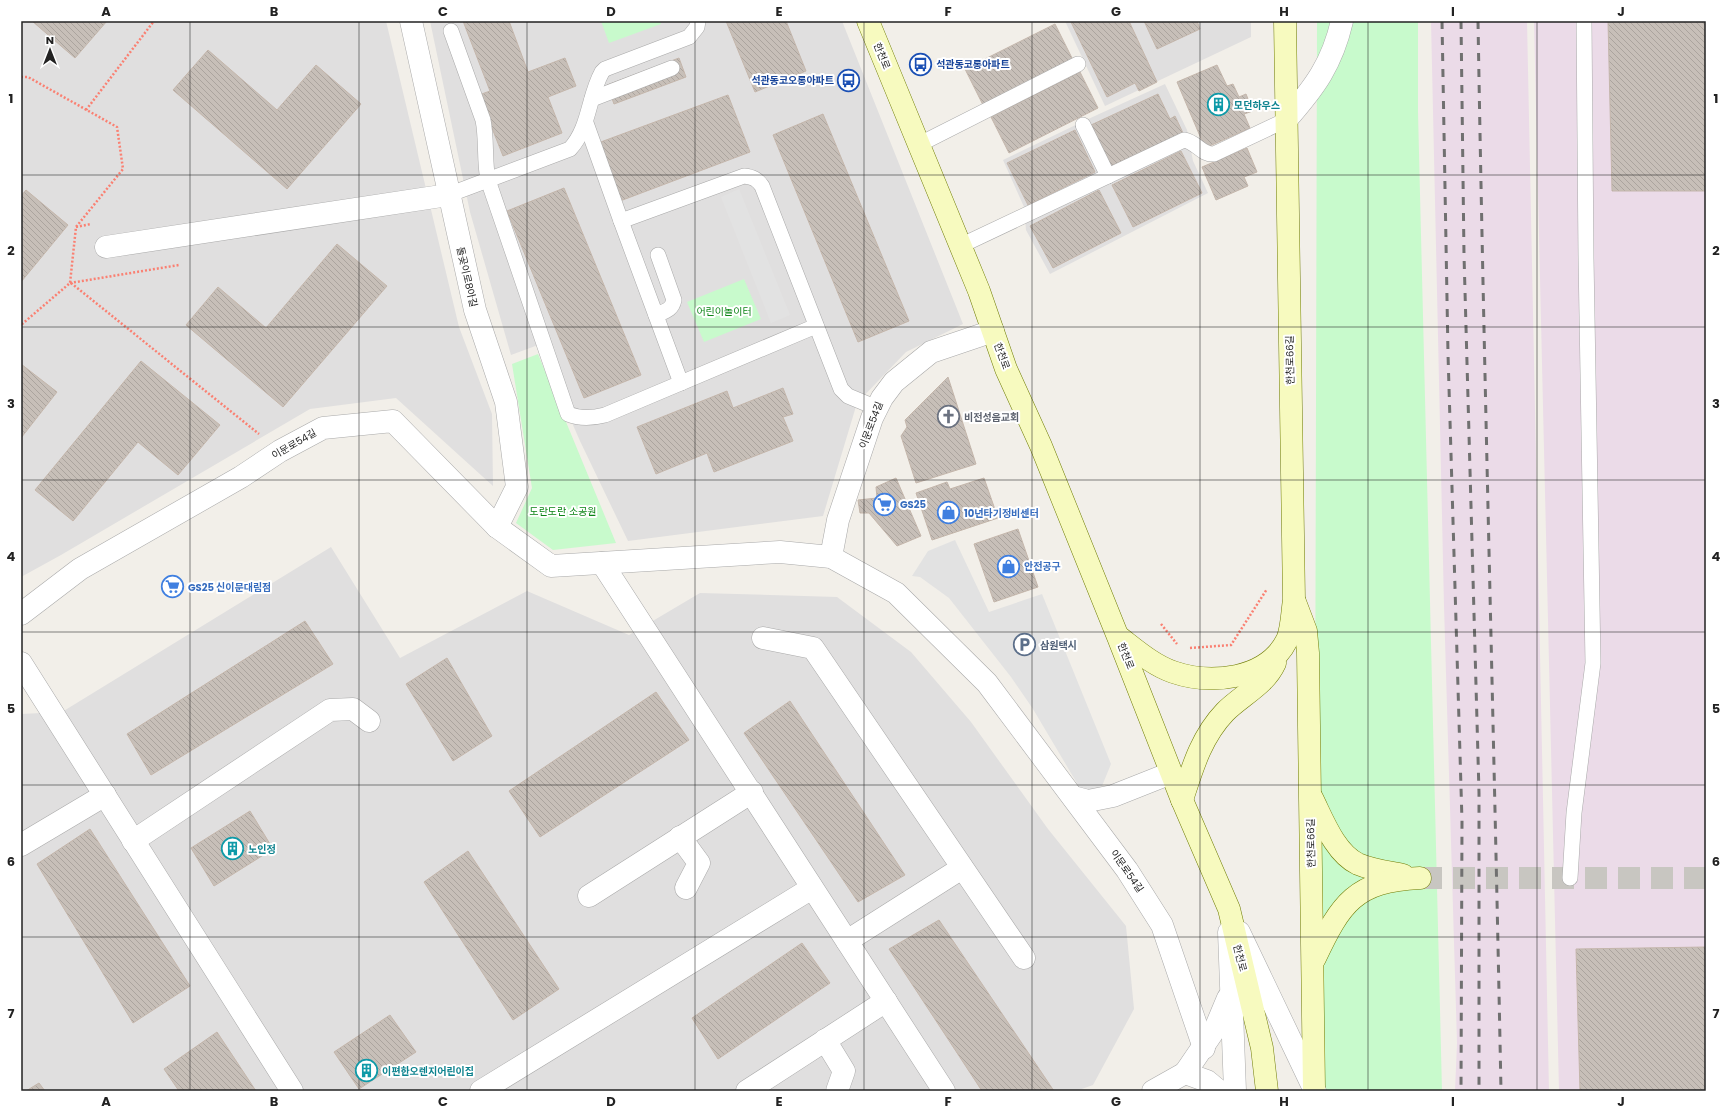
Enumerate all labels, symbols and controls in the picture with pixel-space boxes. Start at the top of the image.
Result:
text: A [101,2,111,21]
text: B [270,2,279,21]
text: C [438,2,448,21]
text: D [606,2,616,21]
text: E [775,2,783,21]
text: F [944,2,952,21]
text: G [1111,2,1121,21]
text: H [1279,2,1289,21]
text: I [1451,2,1455,21]
text: J [1617,2,1625,21]
north arrow [30,30,70,70]
text: N [46,32,54,48]
street label: 한천로 [870,40,894,72]
bus stop icon: 석관동코롱아파트 [908,51,934,77]
place label: 석관동코롱아파트 [936,57,1010,72]
bus stop icon: 석관동코오롱아파트 [836,67,862,93]
place label: 석관동코오롱아파트 [751,73,834,88]
text: 1 [9,89,13,108]
text: 1 [1714,89,1718,108]
building icon: 모던하우스 [1206,92,1232,118]
place label: 모던하우스 [1234,98,1280,113]
text: 2 [7,241,15,260]
text: 2 [1712,241,1720,260]
street label: 돌곶이로8아길 [453,245,481,309]
park label: 어린이놀이터 [696,304,752,319]
street label: 한천로66길 [1282,335,1298,385]
street label: 한천로 [990,340,1014,372]
text: 3 [7,394,15,413]
text: 3 [1712,394,1720,413]
street label: 이문로54길 [855,399,887,451]
church icon: 비전성음교회 [935,404,961,430]
place label: 비전성음교회 [964,410,1019,425]
street label: 이문로54길 [269,425,319,463]
supermarket icon: GS25 [872,491,898,517]
place label: GS25 [900,497,926,512]
shop icon: 10년타기정비센터 [936,500,962,526]
park label: 도란도란 소공원 [529,504,597,519]
place label: 10년타기정비센터 [964,506,1039,521]
text: 4 [7,547,16,566]
text: 4 [1712,547,1721,566]
shop icon: 안전공구 [995,553,1021,579]
place label: 안전공구 [1024,559,1061,574]
supermarket icon: GS25 신이문대림점 [160,574,186,600]
place label: GS25 신이문대림점 [188,580,271,595]
parking icon: 삼원택시 [1011,632,1037,658]
place label: 삼원택시 [1040,638,1077,653]
street label: 한천로 [1114,640,1138,672]
text: 5 [7,699,15,718]
text: 5 [1712,699,1720,718]
street label: 한천로66길 [1303,818,1319,868]
building icon: 노인정 [219,836,245,862]
place label: 노인정 [248,842,276,857]
street label: 이문로54길 [1107,846,1147,896]
text: 6 [7,852,15,871]
text: 6 [1712,852,1720,871]
street label: 한천로 [1229,943,1251,973]
text: 7 [8,1004,15,1023]
text: 7 [1713,1004,1720,1023]
building icon: 이편한오렌지어린이집 [354,1058,380,1084]
place label: 이편한오렌지어린이집 [382,1064,474,1079]
text: A [101,1092,111,1111]
text: B [270,1092,279,1111]
text: C [438,1092,448,1111]
text: D [606,1092,616,1111]
text: E [775,1092,783,1111]
text: F [944,1092,952,1111]
text: G [1111,1092,1121,1111]
text: H [1279,1092,1289,1111]
text: I [1451,1092,1455,1111]
text: J [1617,1092,1625,1111]

